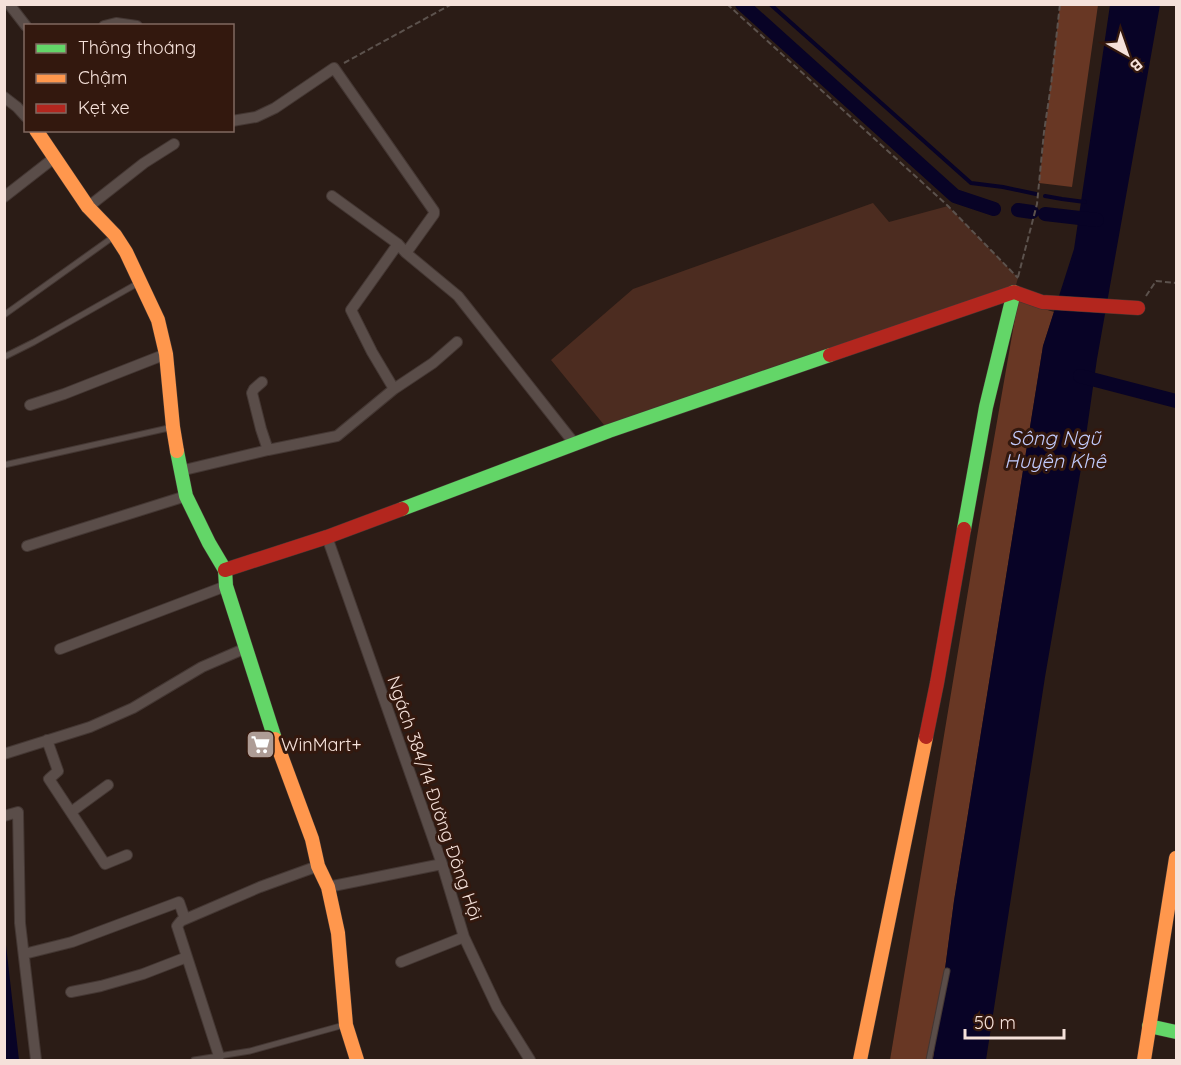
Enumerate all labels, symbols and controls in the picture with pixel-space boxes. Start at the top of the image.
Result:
legend [24,24,234,132]
north arrow [1097,24,1157,84]
text: Thông thoáng [78,36,196,59]
text: B [1126,54,1147,77]
text: Chậm [78,66,127,89]
text: Kẹt xe [78,96,130,119]
water label: Sông Ngũ Huyện Khê [1004,425,1106,473]
street label: Ngách 384/14 Đường Đông Hội [382,673,488,923]
supermarket icon: WinMart+ [244,728,276,760]
place label: WinMart+ [281,733,362,756]
scale bar [965,1002,1064,1040]
text: 50 m [974,1011,1016,1034]

